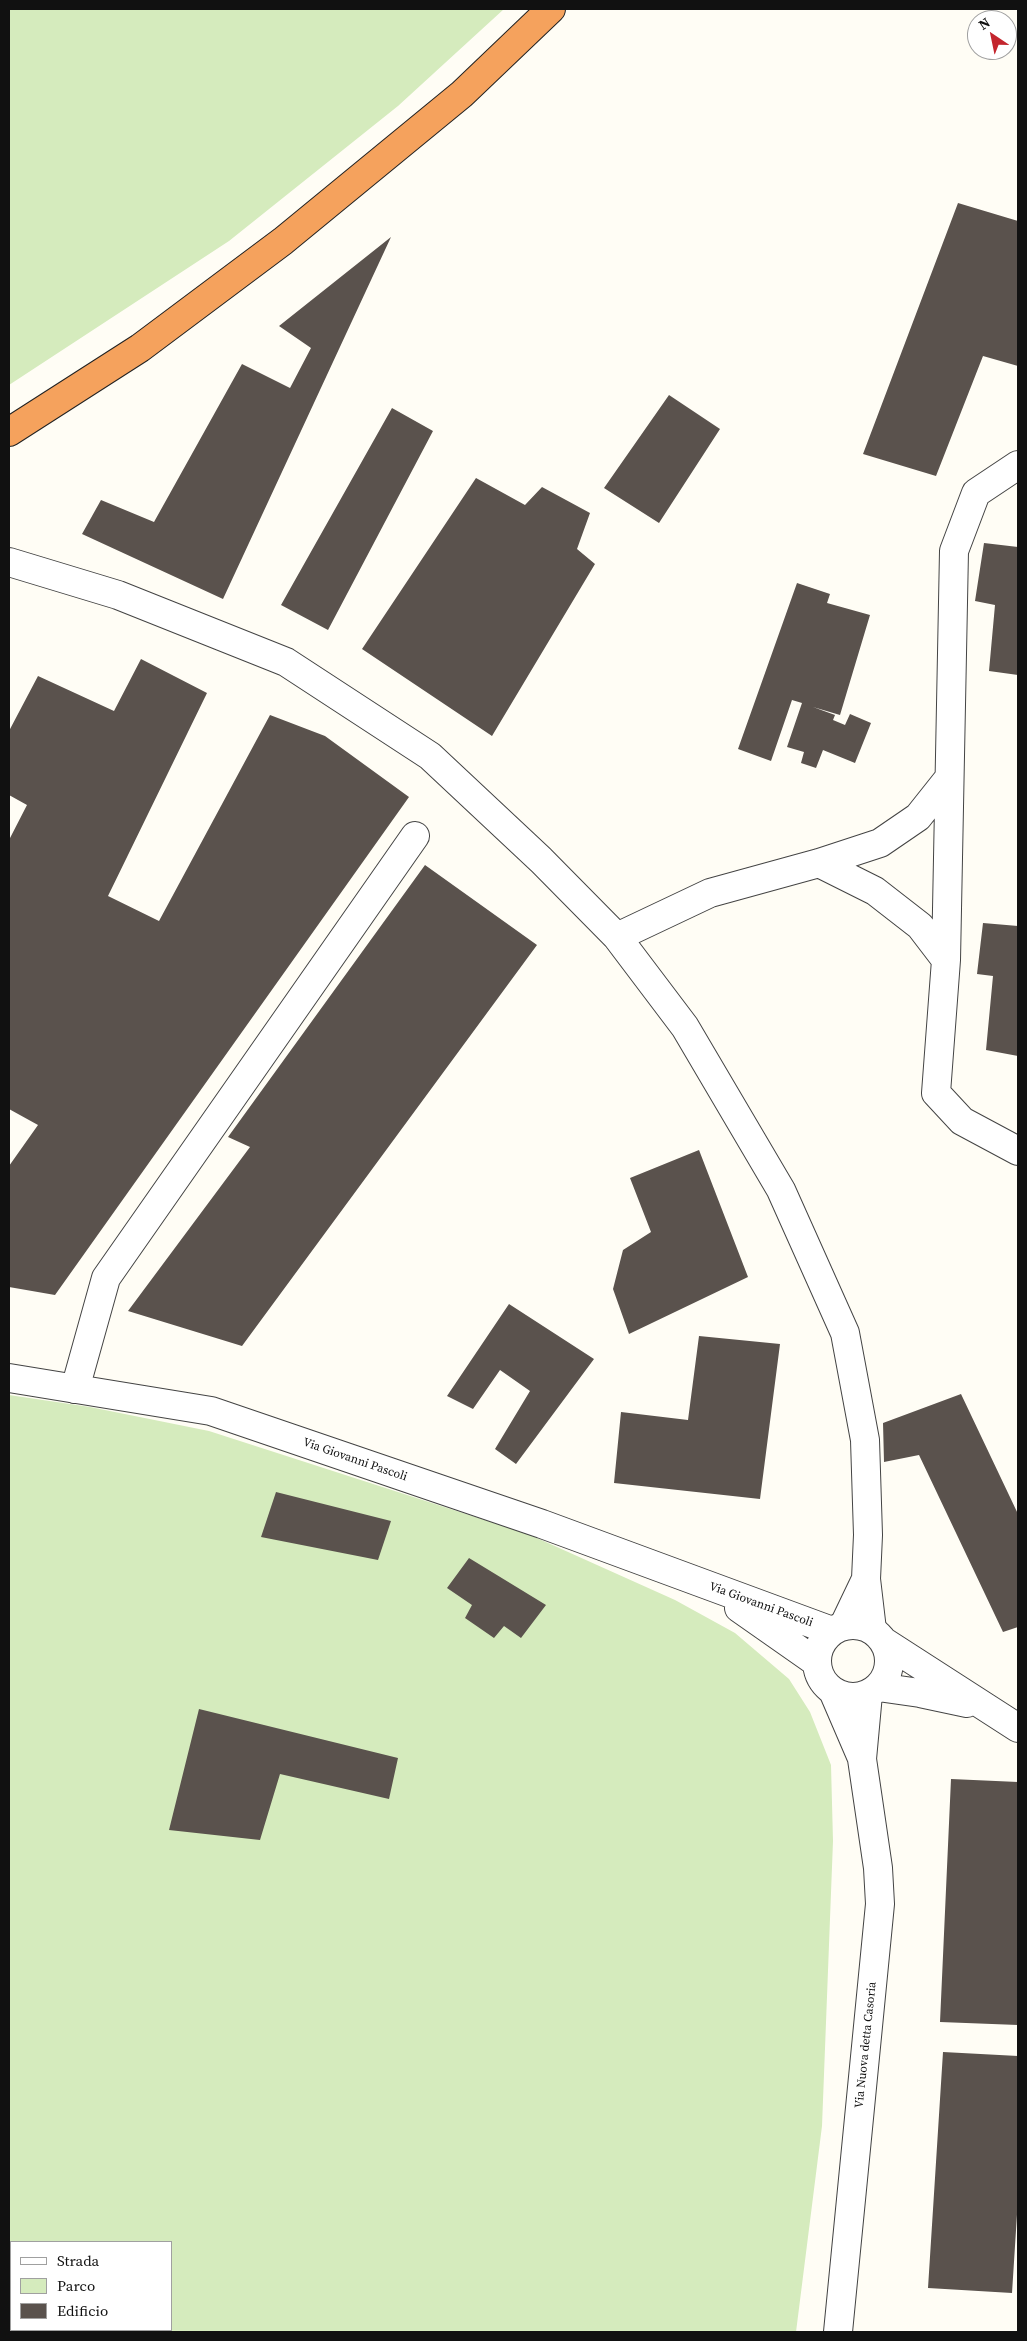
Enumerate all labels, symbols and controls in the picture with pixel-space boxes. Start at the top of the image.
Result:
north arrow [967,10,1017,60]
text: N [974,12,994,35]
street label: Via Giovanni Pascoli [301,1435,409,1485]
street label: Via Giovanni Pascoli [707,1580,815,1630]
street label: Via Nuova detta Casoria [852,1981,880,2109]
legend [10,2241,172,2331]
text: Strada [57,2250,99,2271]
text: Parco [57,2275,95,2296]
text: Edificio [57,2300,108,2321]

